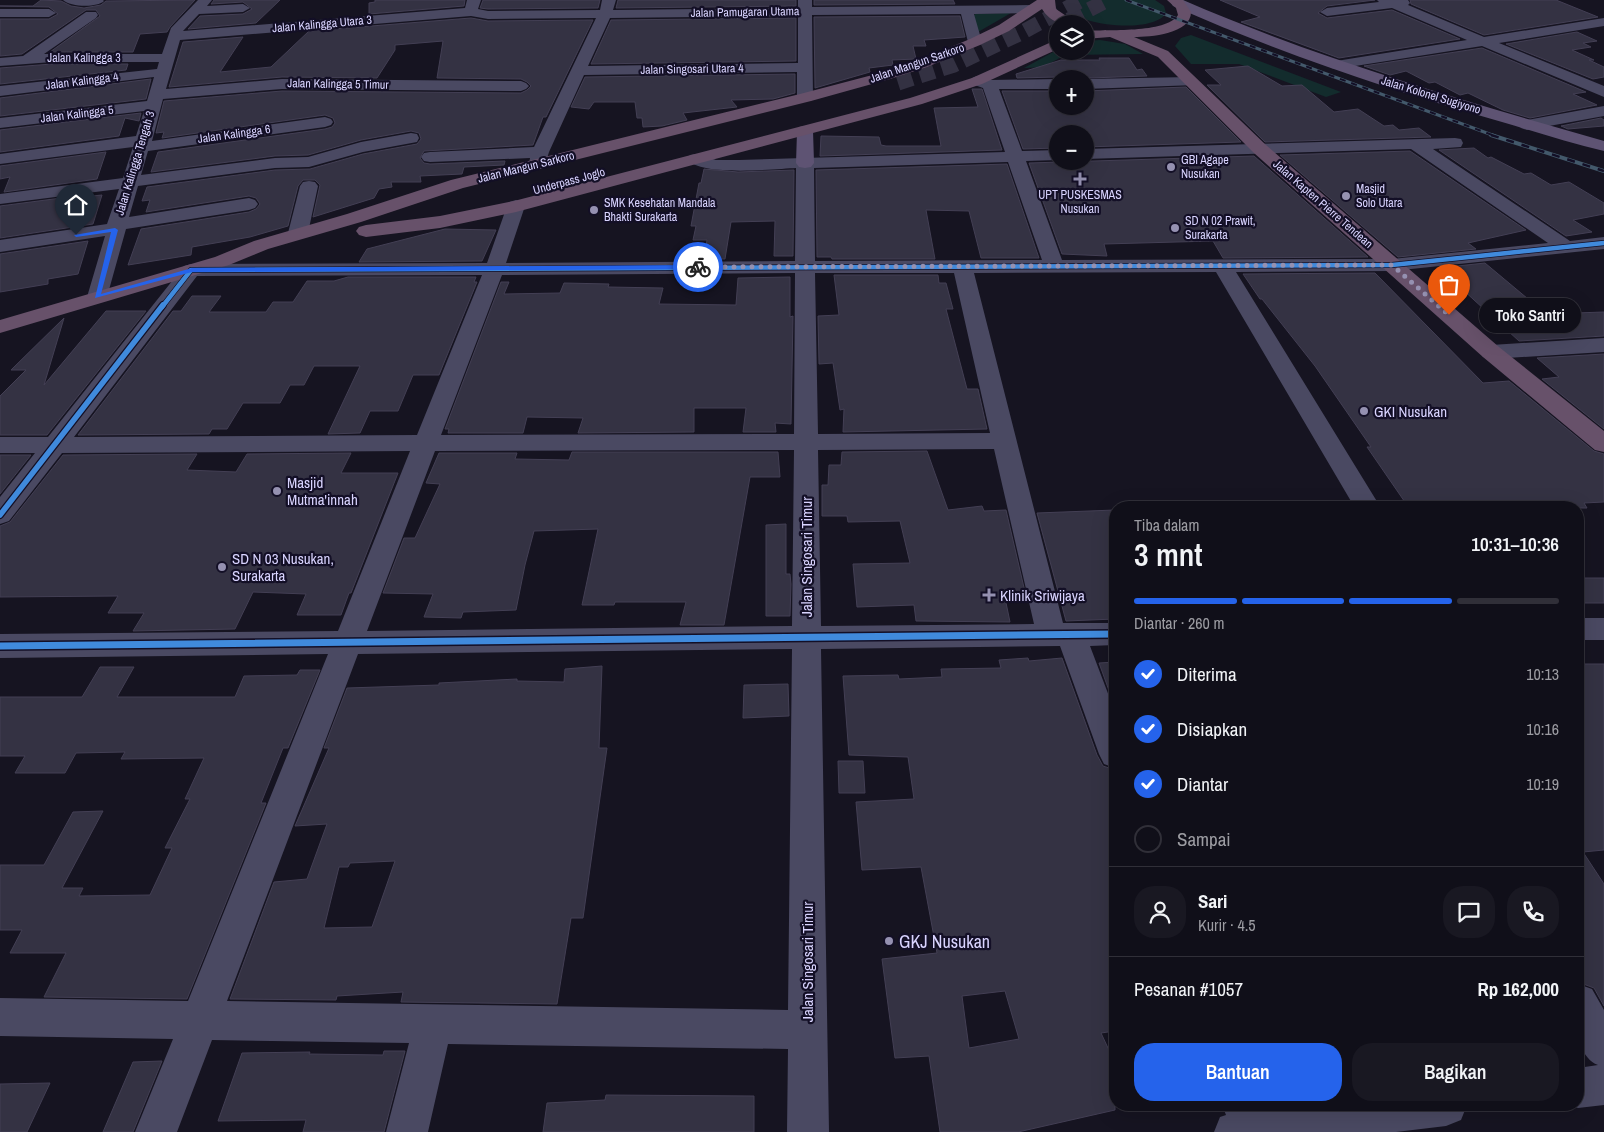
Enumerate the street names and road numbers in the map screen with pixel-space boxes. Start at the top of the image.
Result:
street label: Jalan Pamugaran Utama [690,3,800,21]
street label: Jalan Kalingga Utara 3 [271,12,373,36]
street label: Jalan Mangun Sarkoro [868,39,966,87]
street label: Jalan Kalingga 3 [47,50,121,66]
street label: Jalan Singosari Utara 4 [640,60,744,78]
street label: Jalan Kalingga 4 [45,69,120,93]
street label: Jalan Kolonel Sugiyono [1379,72,1483,118]
street label: Jalan Kalingga 5 Timur [287,75,390,93]
street label: Jalan Kalingga 5 [40,102,115,126]
street label: Jalan Kalingga Tengah 3 [112,109,158,217]
street label: Jalan Kalingga 6 [197,121,271,147]
street label: Jalan Mangun Sarkoro [476,147,576,187]
street label: Jalan Kapten Pierre Tendean [1270,156,1376,252]
street label: Underpass Joglo [531,164,607,198]
street label: Jalan Singosari Timur [796,497,817,617]
street label: Jalan Singosari Timur [797,902,818,1022]

